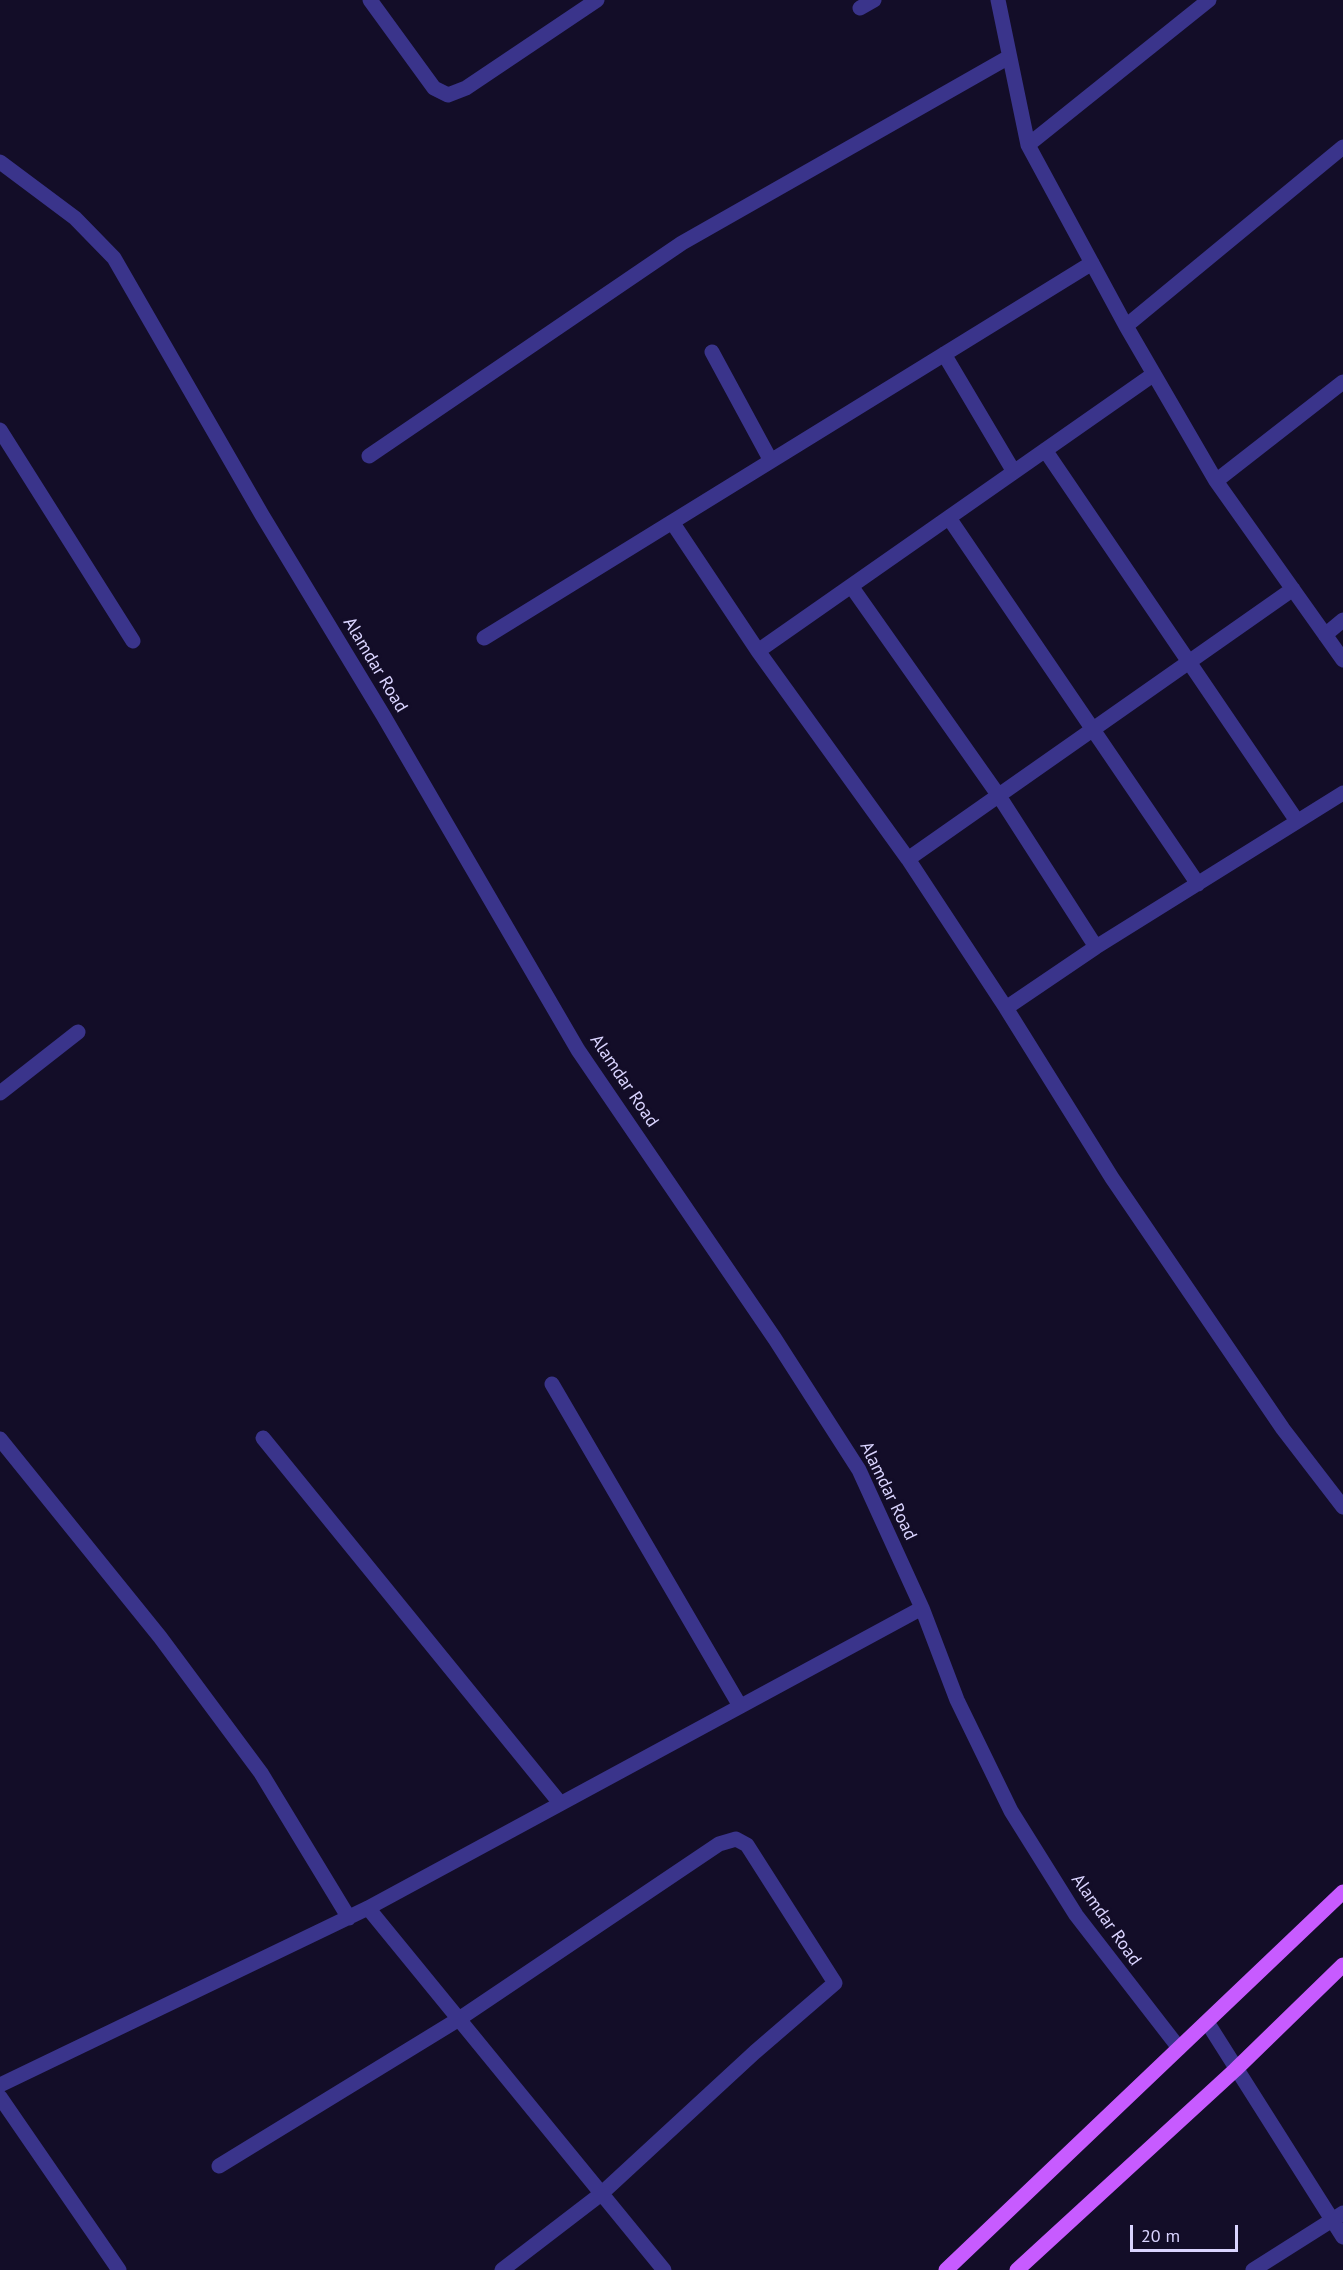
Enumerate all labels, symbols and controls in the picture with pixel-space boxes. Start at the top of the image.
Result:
street label: Alamdar Road [338,614,412,716]
street label: Alamdar Road [585,1031,663,1131]
street label: Alamdar Road [855,1438,921,1544]
street label: Alamdar Road [1066,1870,1146,1970]
scale bar [1133,2213,1241,2251]
text: 20 m [1141,2224,1180,2247]

